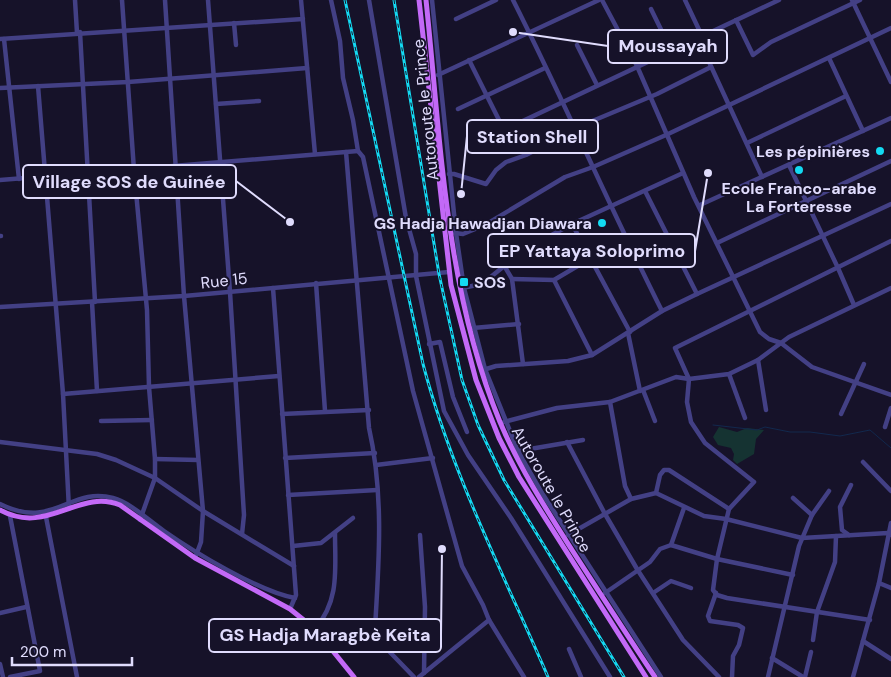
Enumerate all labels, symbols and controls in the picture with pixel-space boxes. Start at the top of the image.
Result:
callout: Moussayah [608,30,727,63]
text: Moussayah [618,34,718,58]
street label: Autoroute le Prince [408,38,443,182]
callout: Station Shell [467,120,598,153]
text: Station Shell [477,125,587,149]
place label: Les pépinières [756,141,870,162]
marker: Les pépinières [874,145,886,157]
marker: Ecole Franco-arabe La Forteresse [793,164,805,176]
callout: Village SOS de Guinée [23,165,236,198]
text: Village SOS de Guinée [33,170,226,194]
place label: Ecole Franco-arabe La Forteresse [721,178,877,217]
place label: GS Hadja Hawadjan Diawara [374,213,592,234]
marker: GS Hadja Hawadjan Diawara [596,217,608,229]
callout: EP Yattaya Soloprimo [488,234,695,267]
text: EP Yattaya Soloprimo [499,239,685,263]
street label: Rue 15 [200,268,248,293]
place label: SOS [474,272,506,293]
marker: SOS [458,276,470,288]
street label: Autoroute le Prince [507,422,596,556]
callout: GS Hadja Maragbè Keita [209,619,441,652]
text: GS Hadja Maragbè Keita [219,623,431,647]
scale bar [12,634,132,666]
text: 200 m [20,642,66,662]

